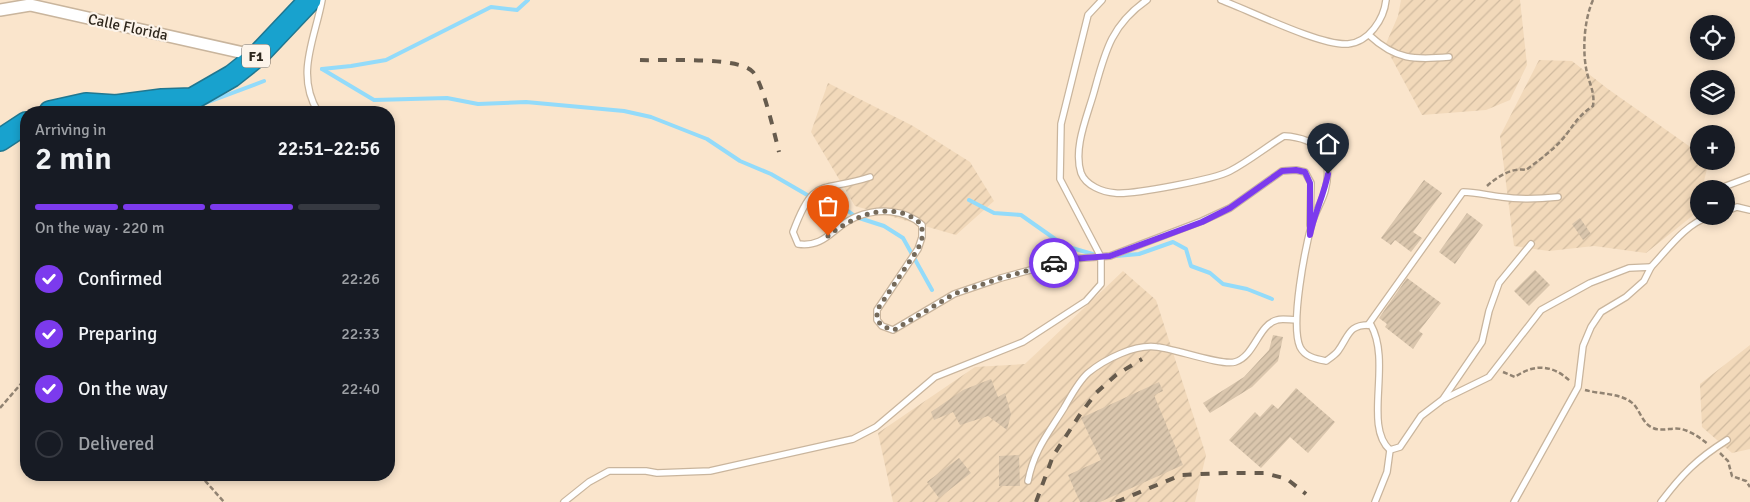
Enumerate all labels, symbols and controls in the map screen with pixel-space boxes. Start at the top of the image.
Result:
street label: Calle Florida [86,10,170,44]
map controls [1690,15,1735,225]
button: locate [1690,15,1735,60]
road number: F1 [242,44,270,68]
button: layers [1690,70,1735,115]
text: Arriving in [35,120,106,140]
pin [1307,123,1349,174]
button: + [1690,125,1735,170]
icon: home [1314,130,1342,158]
text: 22:51–22:56 [278,137,380,161]
text: 2 min [35,139,112,178]
button: − [1690,180,1735,225]
pin [807,185,849,236]
icon: bag [814,192,842,220]
text: On the way · 220 m [35,218,165,238]
courier [1029,238,1079,288]
icon: car [1040,249,1068,277]
icon: check [35,265,63,293]
text: Confirmed [78,267,162,291]
text: 22:26 [341,269,380,289]
icon: check [35,320,63,348]
text: Preparing [78,322,157,346]
text: 22:33 [341,324,380,344]
icon: check [35,375,63,403]
text: On the way [78,377,168,401]
text: 22:40 [341,379,380,399]
text: Delivered [78,432,154,456]

